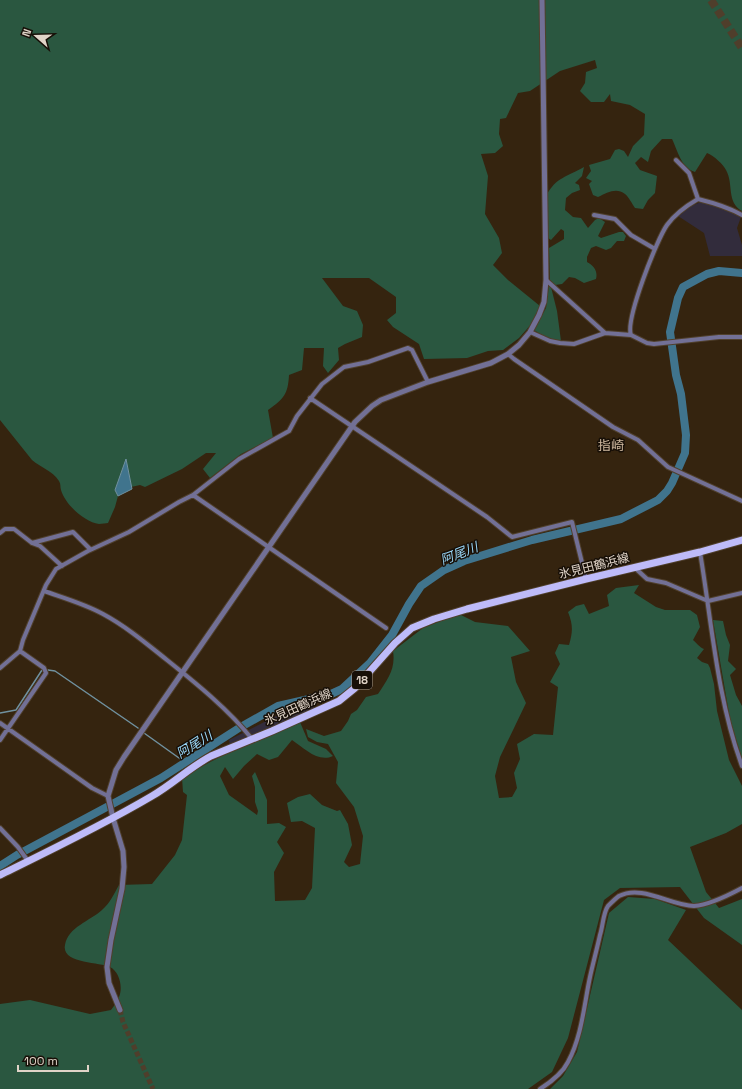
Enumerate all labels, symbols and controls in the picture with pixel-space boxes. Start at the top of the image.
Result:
north arrow [16,16,56,56]
text: N [19,27,34,38]
district label: 指崎 [598,437,624,454]
water label: 阿尾川 [438,538,482,568]
street label: 氷見田鶴浜線 [557,550,631,582]
road number: 18 [352,671,372,689]
street label: 氷見田鶴浜線 [262,685,334,729]
water label: 阿尾川 [173,726,217,762]
scale bar [18,1047,88,1073]
text: 100 m [24,1053,58,1069]

